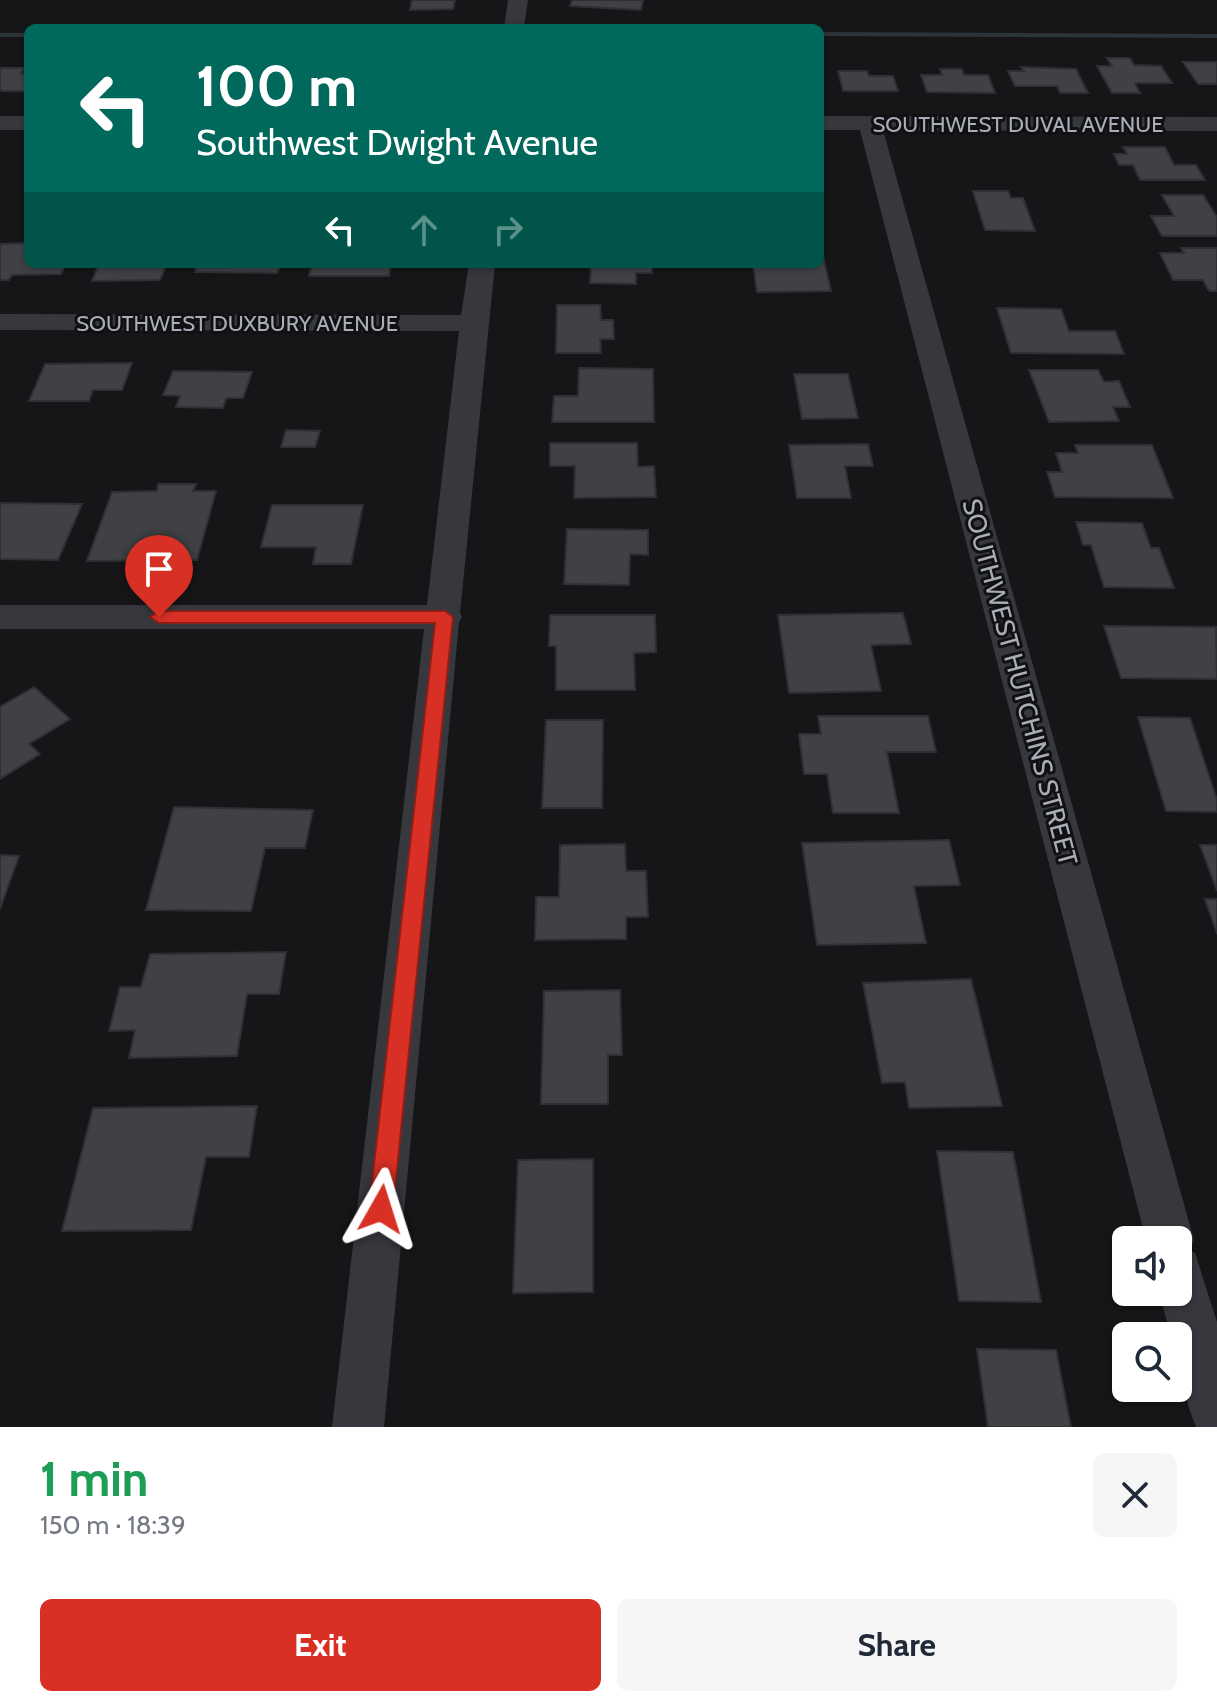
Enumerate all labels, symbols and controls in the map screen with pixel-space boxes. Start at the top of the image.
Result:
text: 100 m [196,52,357,120]
icon: left [64,56,168,160]
street label: SOUTHWEST DUVAL AVENUE [873,111,1163,138]
text: Southwest Dwight Avenue [196,120,598,164]
icon: left [318,208,362,252]
icon: ahead [402,208,446,252]
icon: right [486,208,530,252]
street label: SOUTHWEST DUXBURY AVENUE [76,310,398,337]
street label: SOUTHWEST HUTCHINS STREET [956,495,1084,869]
pin [125,535,193,617]
icon: arrive [137,547,181,591]
position arrow [339,1167,423,1251]
map controls [1112,1226,1192,1402]
button: sound [1112,1226,1192,1306]
button: search [1112,1322,1192,1402]
text: 1 min [40,1450,148,1508]
button: close [1093,1453,1177,1537]
text: 150 m · 18:39 [40,1509,186,1541]
button: Exit [40,1599,601,1691]
button: Share [617,1599,1177,1691]

